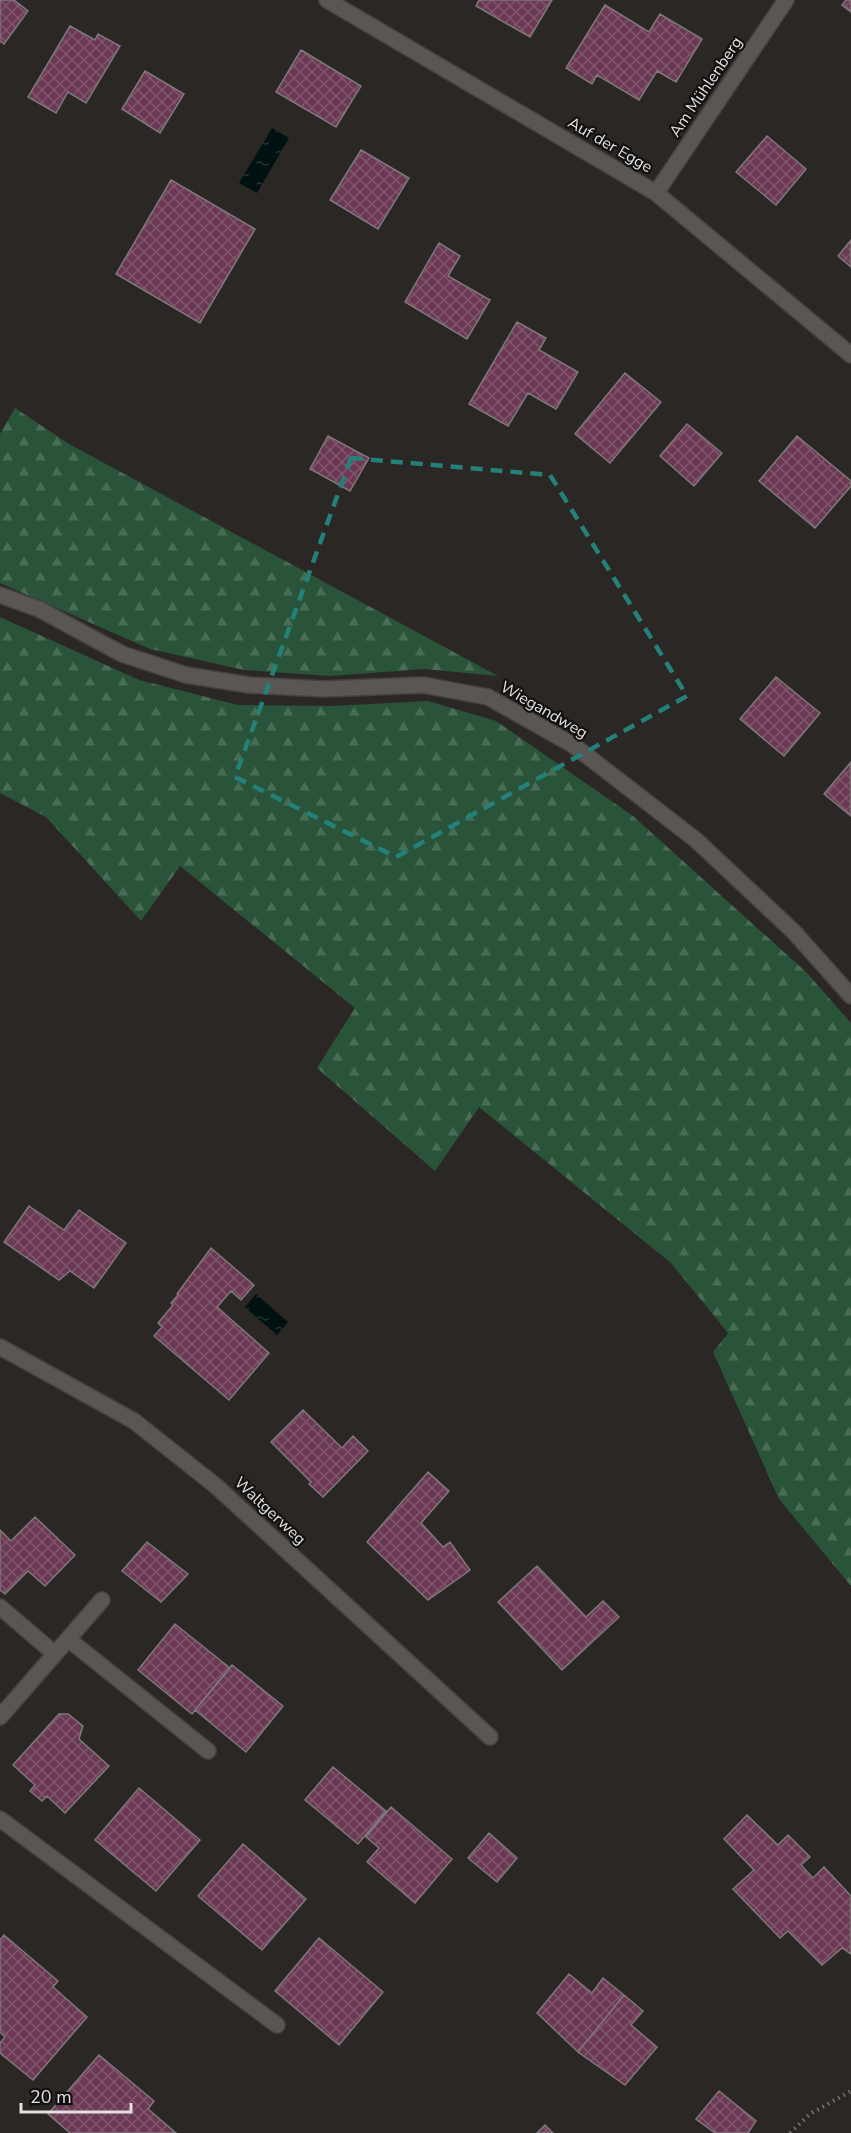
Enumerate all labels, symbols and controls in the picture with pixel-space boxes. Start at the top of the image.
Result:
street label: Am Mühlenberg [664,33,748,141]
street label: Auf der Egge [564,112,656,178]
street label: Wiegandweg [496,676,592,744]
street label: Waltgerweg [229,1472,311,1550]
scale bar [21,2076,130,2114]
text: 20 m [30,2085,72,2109]

